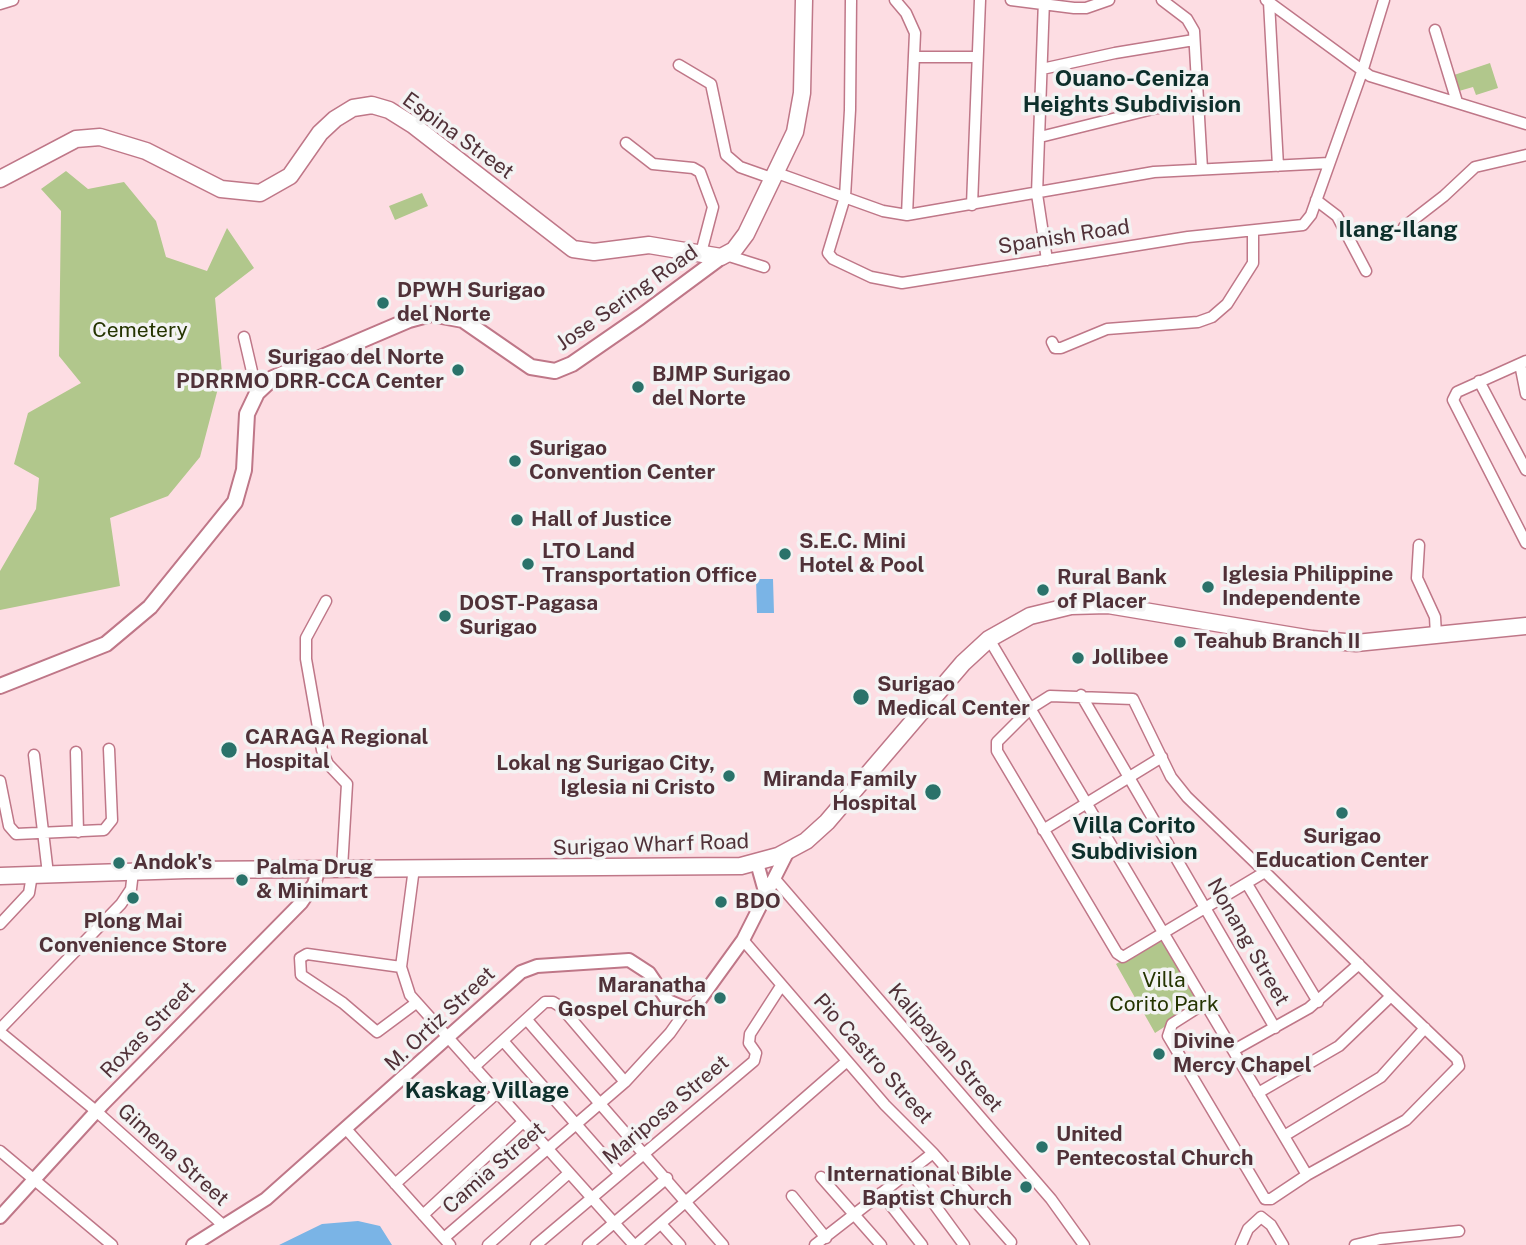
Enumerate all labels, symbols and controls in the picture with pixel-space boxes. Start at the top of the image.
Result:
district label: Ouano-Ceniza Heights Subdivision [1023,65,1241,119]
street label: Espina Street [397,87,519,185]
street label: Spanish Road [996,214,1132,260]
district label: Ilang-Ilang [1338,216,1458,244]
street label: Jose Sering Road [551,240,703,356]
place label: DPWH Surigao del Norte [397,278,545,328]
marker: DPWH Surigao del Norte [375,295,391,311]
park label: Cemetery [92,318,188,344]
place label: Surigao del Norte PDRRMO DRR-CCA Center [176,345,444,395]
marker: Surigao del Norte PDRRMO DRR-CCA Center [450,362,466,378]
place label: BJMP Surigao del Norte [652,362,791,412]
marker: BJMP Surigao del Norte [630,379,646,395]
place label: Surigao Convention Center [529,436,715,486]
marker: Surigao Convention Center [507,453,523,469]
place label: Hall of Justice [531,507,672,533]
marker: Hall of Justice [509,512,525,528]
place label: S.E.C. Mini Hotel & Pool [799,529,924,579]
place label: LTO Land Transportation Office [542,539,757,589]
marker: S.E.C. Mini Hotel & Pool [777,546,793,562]
marker: LTO Land Transportation Office [520,556,536,572]
place label: Iglesia Philippine Independente [1222,562,1393,612]
place label: Rural Bank of Placer [1057,565,1167,615]
marker: Iglesia Philippine Independente [1200,579,1216,595]
marker: Rural Bank of Placer [1035,582,1051,598]
place label: DOST-Pagasa Surigao [459,591,598,641]
marker: DOST-Pagasa Surigao [437,608,453,624]
place label: Teahub Branch II [1194,629,1360,655]
marker: Teahub Branch II [1172,634,1188,650]
place label: Jollibee [1092,645,1169,671]
marker: Jollibee [1070,650,1086,666]
place label: Surigao Medical Center [877,672,1030,722]
marker: Surigao Medical Center [851,687,871,707]
place label: CARAGA Regional Hospital [245,725,428,775]
marker: CARAGA Regional Hospital [219,740,239,760]
place label: Lokal ng Surigao City, Iglesia ni Cristo [496,751,715,801]
place label: Miranda Family Hospital [763,767,917,817]
marker: Lokal ng Surigao City, Iglesia ni Cristo [721,768,737,784]
marker: Miranda Family Hospital [923,782,943,802]
marker: Surigao Education Center [1334,805,1350,821]
district label: Villa Corito Subdivision [1070,812,1198,866]
place label: Surigao Education Center [1255,824,1429,874]
street label: Surigao Wharf Road [552,829,750,861]
place label: Andok's [133,850,212,876]
marker: Andok's [111,855,127,871]
place label: Palma Drug & Minimart [256,855,373,905]
marker: Palma Drug & Minimart [234,872,250,888]
street label: Nonang Street [1201,874,1295,1010]
place label: BDO [735,889,781,915]
marker: Plong Mai Convenience Store [125,890,141,906]
marker: BDO [713,894,729,910]
place label: Plong Mai Convenience Store [39,909,227,959]
street label: M. Ortiz Street [380,962,500,1076]
park label: Villa Corito Park [1109,968,1219,1018]
place label: Maranatha Gospel Church [558,973,706,1023]
street label: Roxas Street [96,976,200,1084]
street label: Kalipayan Street [882,979,1008,1117]
street label: Pio Castro Street [808,989,938,1129]
marker: Maranatha Gospel Church [712,990,728,1006]
place label: Divine Mercy Chapel [1173,1029,1312,1079]
marker: Divine Mercy Chapel [1151,1046,1167,1062]
street label: Mariposa Street [598,1050,734,1170]
district label: Kaskag Village [405,1077,569,1105]
street label: Gimena Street [112,1098,234,1212]
street label: Camia Street [438,1117,550,1219]
place label: United Pentecostal Church [1056,1122,1253,1172]
marker: United Pentecostal Church [1034,1139,1050,1155]
place label: International Bible Baptist Church [827,1162,1012,1212]
marker: International Bible Baptist Church [1018,1179,1034,1195]

